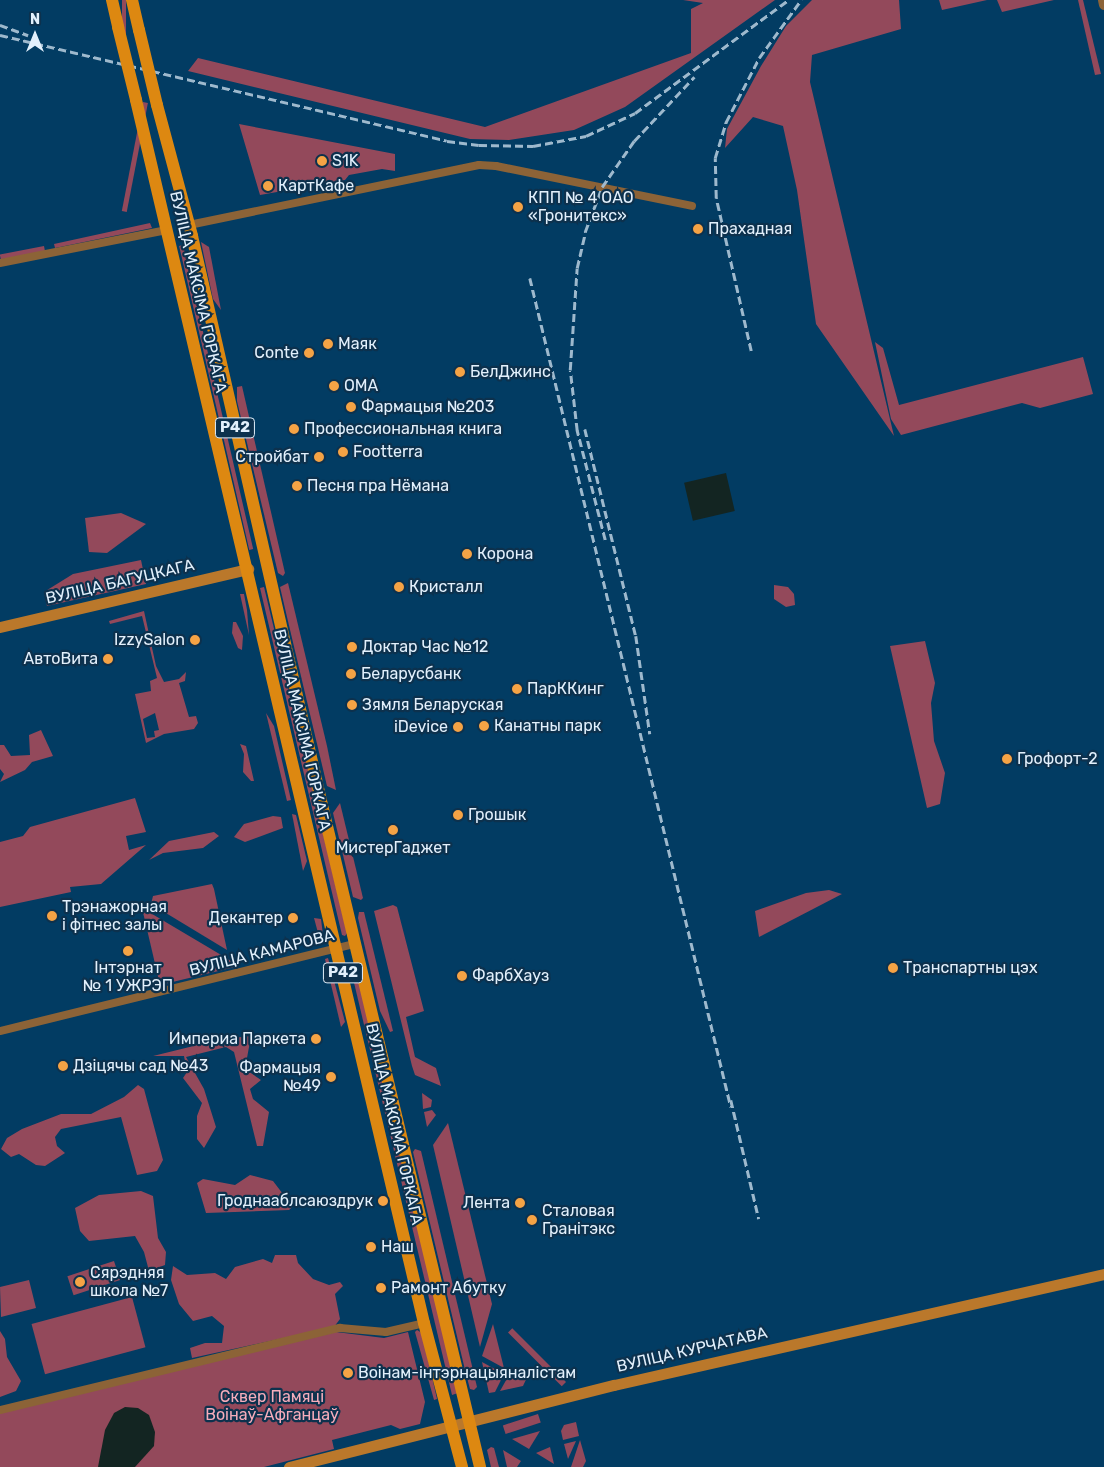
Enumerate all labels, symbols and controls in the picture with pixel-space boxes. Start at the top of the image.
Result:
north arrow [10,10,60,60]
text: N [30,11,40,28]
place label: S1K [332,151,358,171]
marker: S1K [316,155,328,167]
place label: КартКафе [278,176,354,196]
marker: КартКафе [262,180,274,192]
place label: КПП № 4 ОАО «Гронитекс» [528,188,634,226]
street label: ВУЛІЦА МАКСІМА ГОРКАГА [165,189,231,395]
marker: КПП № 4 ОАО «Гронитекс» [512,201,524,213]
place label: Прахадная [708,219,792,239]
marker: Прахадная [692,223,704,235]
place label: Маяк [338,334,377,354]
marker: Маяк [322,338,334,350]
place label: Conte [254,343,299,363]
marker: Conte [303,347,315,359]
place label: БелДжинс [470,362,551,382]
marker: БелДжинс [454,366,466,378]
place label: ОМА [344,376,378,396]
marker: ОМА [328,380,340,392]
place label: Фармацыя №203 [361,397,494,417]
marker: Фармацыя №203 [345,401,357,413]
road number: Р42 [214,416,256,440]
place label: Профессиональная книга [304,419,502,439]
marker: Профессиональная книга [288,423,300,435]
place label: Footterra [353,442,423,462]
marker: Footterra [337,446,349,458]
place label: Стройбат [235,447,309,467]
marker: Стройбат [313,451,325,463]
place label: Песня пра Нёмана [307,476,449,496]
marker: Песня пра Нёмана [291,480,303,492]
place label: Корона [477,544,533,564]
marker: Корона [461,548,473,560]
street label: ВУЛІЦА БАГУЦКАГА [44,556,196,608]
place label: Кристалл [409,577,483,597]
marker: Кристалл [393,581,405,593]
street label: ВУЛІЦА МАКСІМА ГОРКАГА [269,627,335,833]
place label: IzzySalon [114,630,185,650]
marker: IzzySalon [189,634,201,646]
place label: Доктар Час №12 [362,637,488,657]
marker: Доктар Час №12 [346,641,358,653]
place label: АвтоВита [23,649,98,669]
marker: АвтоВита [102,653,114,665]
place label: Беларусбанк [361,664,461,684]
marker: Беларусбанк [345,668,357,680]
place label: ПарККинг [527,679,604,699]
marker: ПарККинг [511,683,523,695]
place label: Зямля Беларуская [362,695,503,715]
marker: Зямля Беларуская [346,699,358,711]
place label: Канатны парк [494,716,601,736]
place label: iDevice [394,717,448,737]
marker: Канатны парк [478,720,490,732]
marker: iDevice [452,721,464,733]
place label: Грофорт-2 [1017,749,1098,769]
marker: Грофорт-2 [1001,753,1013,765]
place label: Грошык [468,805,526,825]
marker: Грошык [452,809,464,821]
marker: МистерГаджет [387,824,399,836]
place label: МистерГаджет [336,838,450,858]
place label: Трэнажорная і фітнес залы [62,897,167,935]
place label: Декантер [209,908,283,928]
marker: Трэнажорная і фітнес залы [46,910,58,922]
marker: Декантер [287,912,299,924]
street label: ВУЛІЦА КАМАРОВА [188,926,336,980]
marker: Інтэрнат № 1 УЖРЭП [122,945,134,957]
place label: Інтэрнат № 1 УЖРЭП [83,958,173,996]
place label: Транспартны цэх [903,958,1038,978]
road number: Р42 [322,960,364,986]
marker: Транспартны цэх [887,962,899,974]
place label: ФарбХауз [472,966,549,986]
marker: ФарбХауз [456,970,468,982]
street label: ВУЛІЦА МАКСІМА ГОРКАГА [361,1021,427,1227]
place label: Империа Паркета [169,1029,306,1049]
marker: Империа Паркета [310,1033,322,1045]
place label: Дзіцячы сад №43 [73,1056,208,1076]
place label: Фармацыя №49 [239,1058,321,1096]
marker: Дзіцячы сад №43 [57,1060,69,1072]
marker: Фармацыя №49 [325,1071,337,1083]
place label: Гроднааблсаюздрук [217,1191,373,1211]
place label: Лента [463,1193,510,1213]
marker: Гроднааблсаюздрук [377,1195,389,1207]
marker: Лента [514,1197,526,1209]
place label: Сталовая Гранітэкс [542,1201,615,1239]
marker: Сталовая Гранітэкс [526,1214,538,1226]
place label: Наш [381,1237,414,1257]
marker: Наш [365,1241,377,1253]
place label: Сярэдняя школа №7 [90,1263,168,1301]
marker: Сярэдняя школа №7 [74,1276,86,1288]
place label: Рамонт Абутку [391,1278,506,1298]
marker: Рамонт Абутку [375,1282,387,1294]
street label: ВУЛІЦА КУРЧАТАВА [615,1323,769,1377]
place label: Воінам-інтэрнацыяналістам [358,1363,576,1383]
marker: Воінам-інтэрнацыяналістам [342,1367,354,1379]
park label: Сквер Памяці Воінаў-Афганцаў [205,1387,339,1425]

